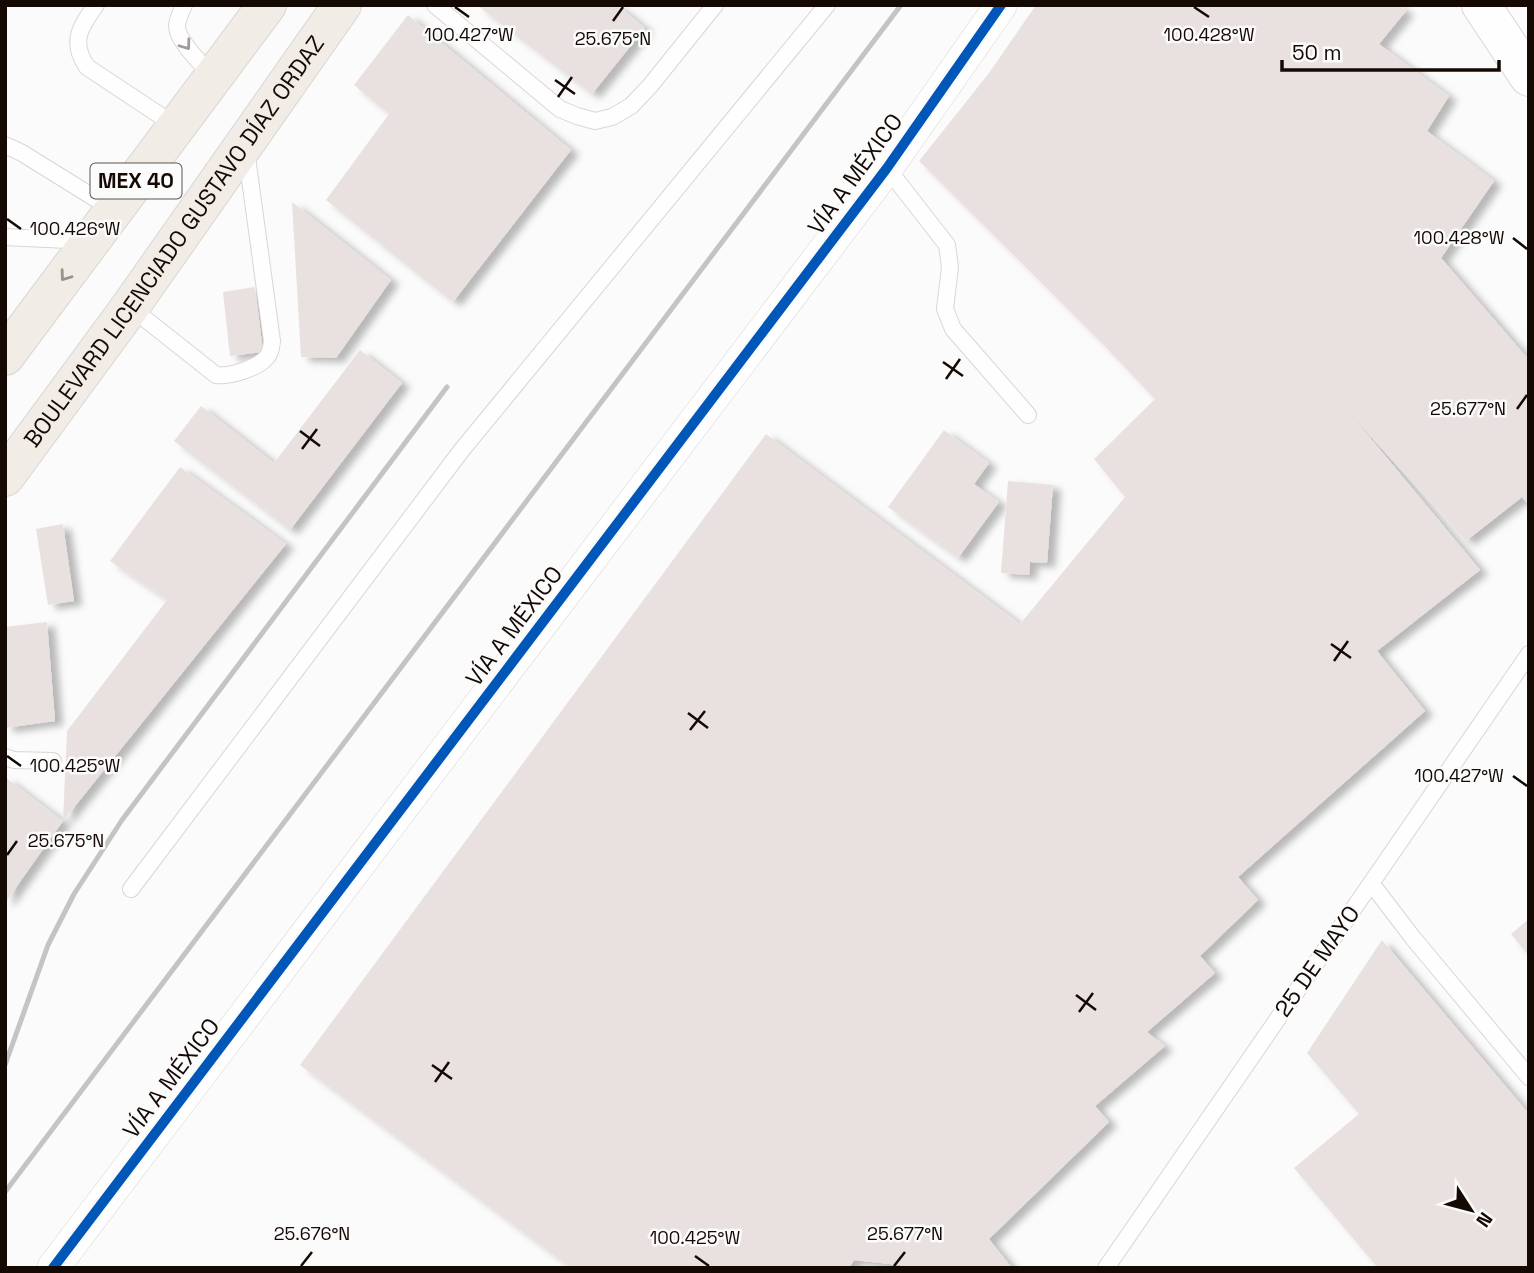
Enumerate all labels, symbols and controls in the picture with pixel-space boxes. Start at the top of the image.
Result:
text: 100.427°W [424,23,514,46]
text: 100.428°W [1164,23,1255,46]
text: 25.675°N [575,27,651,50]
scale bar [1282,28,1499,72]
street label: BOULEVARD LICENCIADO GUSTAVO DÍAZ ORDAZ [17,30,331,453]
one-way arrow [178,37,191,49]
text: 50 m [1292,39,1342,66]
street label: VÍA A MÉXICO [801,107,909,241]
road number: MEX 40 [90,164,182,198]
text: 100.426°W [30,217,121,240]
text: 100.428°W [1414,226,1505,249]
one-way arrow [60,268,73,280]
text: 25.677°N [1430,397,1506,420]
street label: VÍA A MÉXICO [459,560,569,692]
text: 100.425°W [30,754,120,777]
text: 100.427°W [1414,764,1504,787]
text: 25.675°N [28,829,104,852]
street label: 25 DE MAYO [1268,900,1366,1022]
street label: VÍA A MÉXICO [116,1012,226,1144]
north arrow [1436,1175,1506,1245]
text: N [1470,1207,1498,1232]
text: 25.676°N [274,1222,350,1245]
text: 25.677°N [867,1222,943,1245]
text: 100.425°W [650,1226,740,1249]

